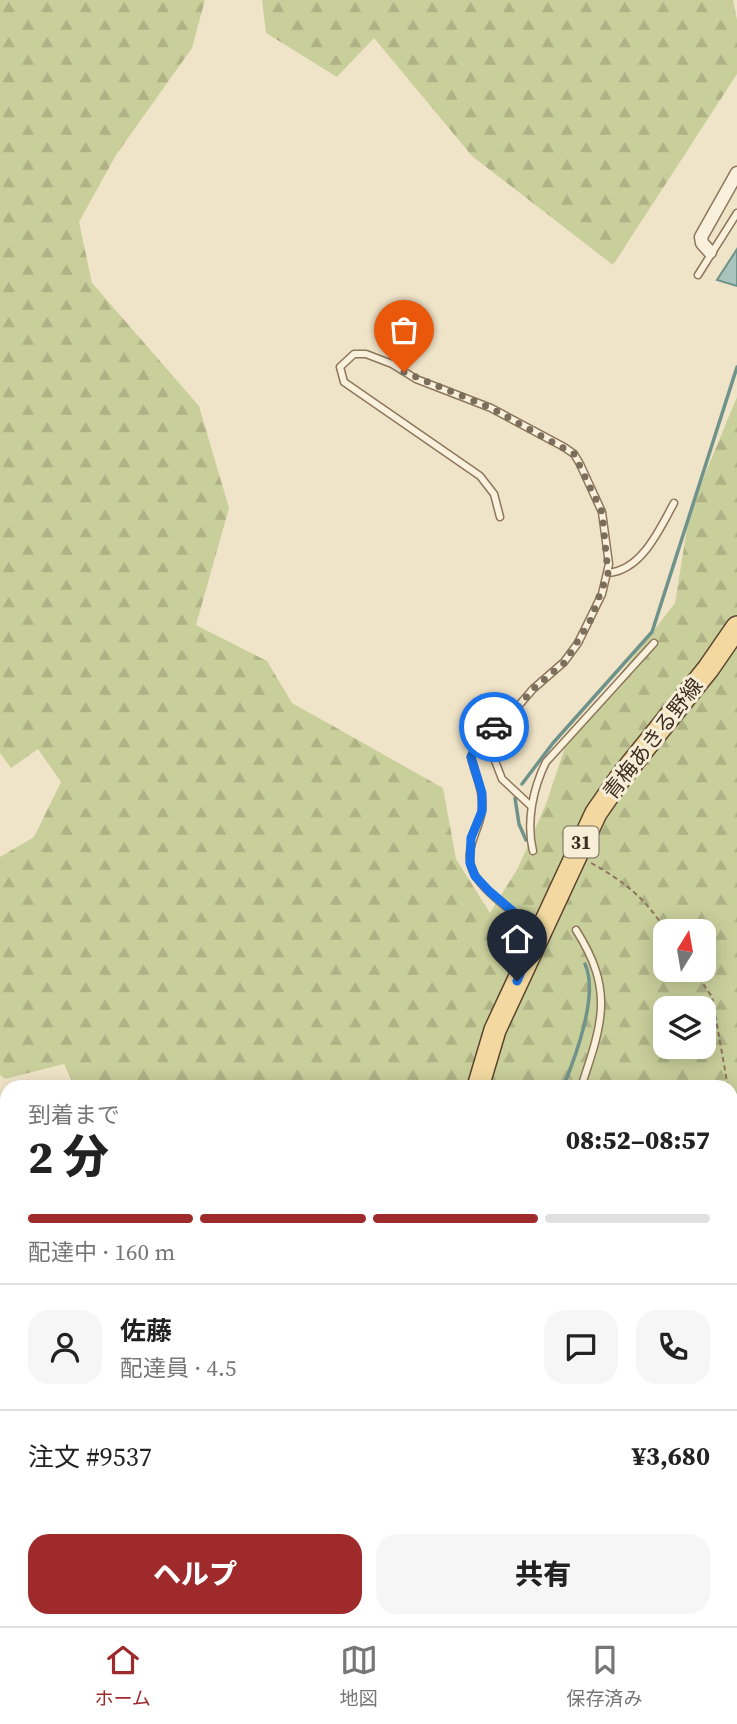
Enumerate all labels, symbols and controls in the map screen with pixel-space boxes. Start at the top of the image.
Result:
pin [374,300,434,372]
icon: bag [385,311,423,349]
street label: 青梅あきる野線 [596,672,709,805]
courier [459,692,529,762]
icon: car [475,708,513,746]
road number: 31 [564,827,598,858]
pin [487,909,547,981]
north arrow [653,919,716,982]
map controls [653,919,716,1059]
icon: home [498,920,536,958]
button: layers [653,996,716,1059]
text: 到着まで [28,1099,120,1131]
text: 08:52–08:57 [566,1122,710,1158]
text: 2 分 [28,1125,109,1188]
text: 配達中 · 160 m [28,1236,175,1268]
button: person [28,1310,102,1384]
button: chat [544,1310,618,1384]
button: phone [636,1310,710,1384]
text: 佐藤 [120,1313,172,1349]
text: 配達員 · 4.5 [120,1352,237,1384]
text: ¥3,680 [632,1438,710,1474]
text: 注文 #9537 [28,1439,152,1475]
button: ヘルプ [28,1534,362,1614]
button: 共有 [376,1534,710,1614]
tab: ホーム [94,1641,151,1711]
tab: 地図 [340,1641,378,1711]
tab: 保存済み [567,1641,643,1711]

